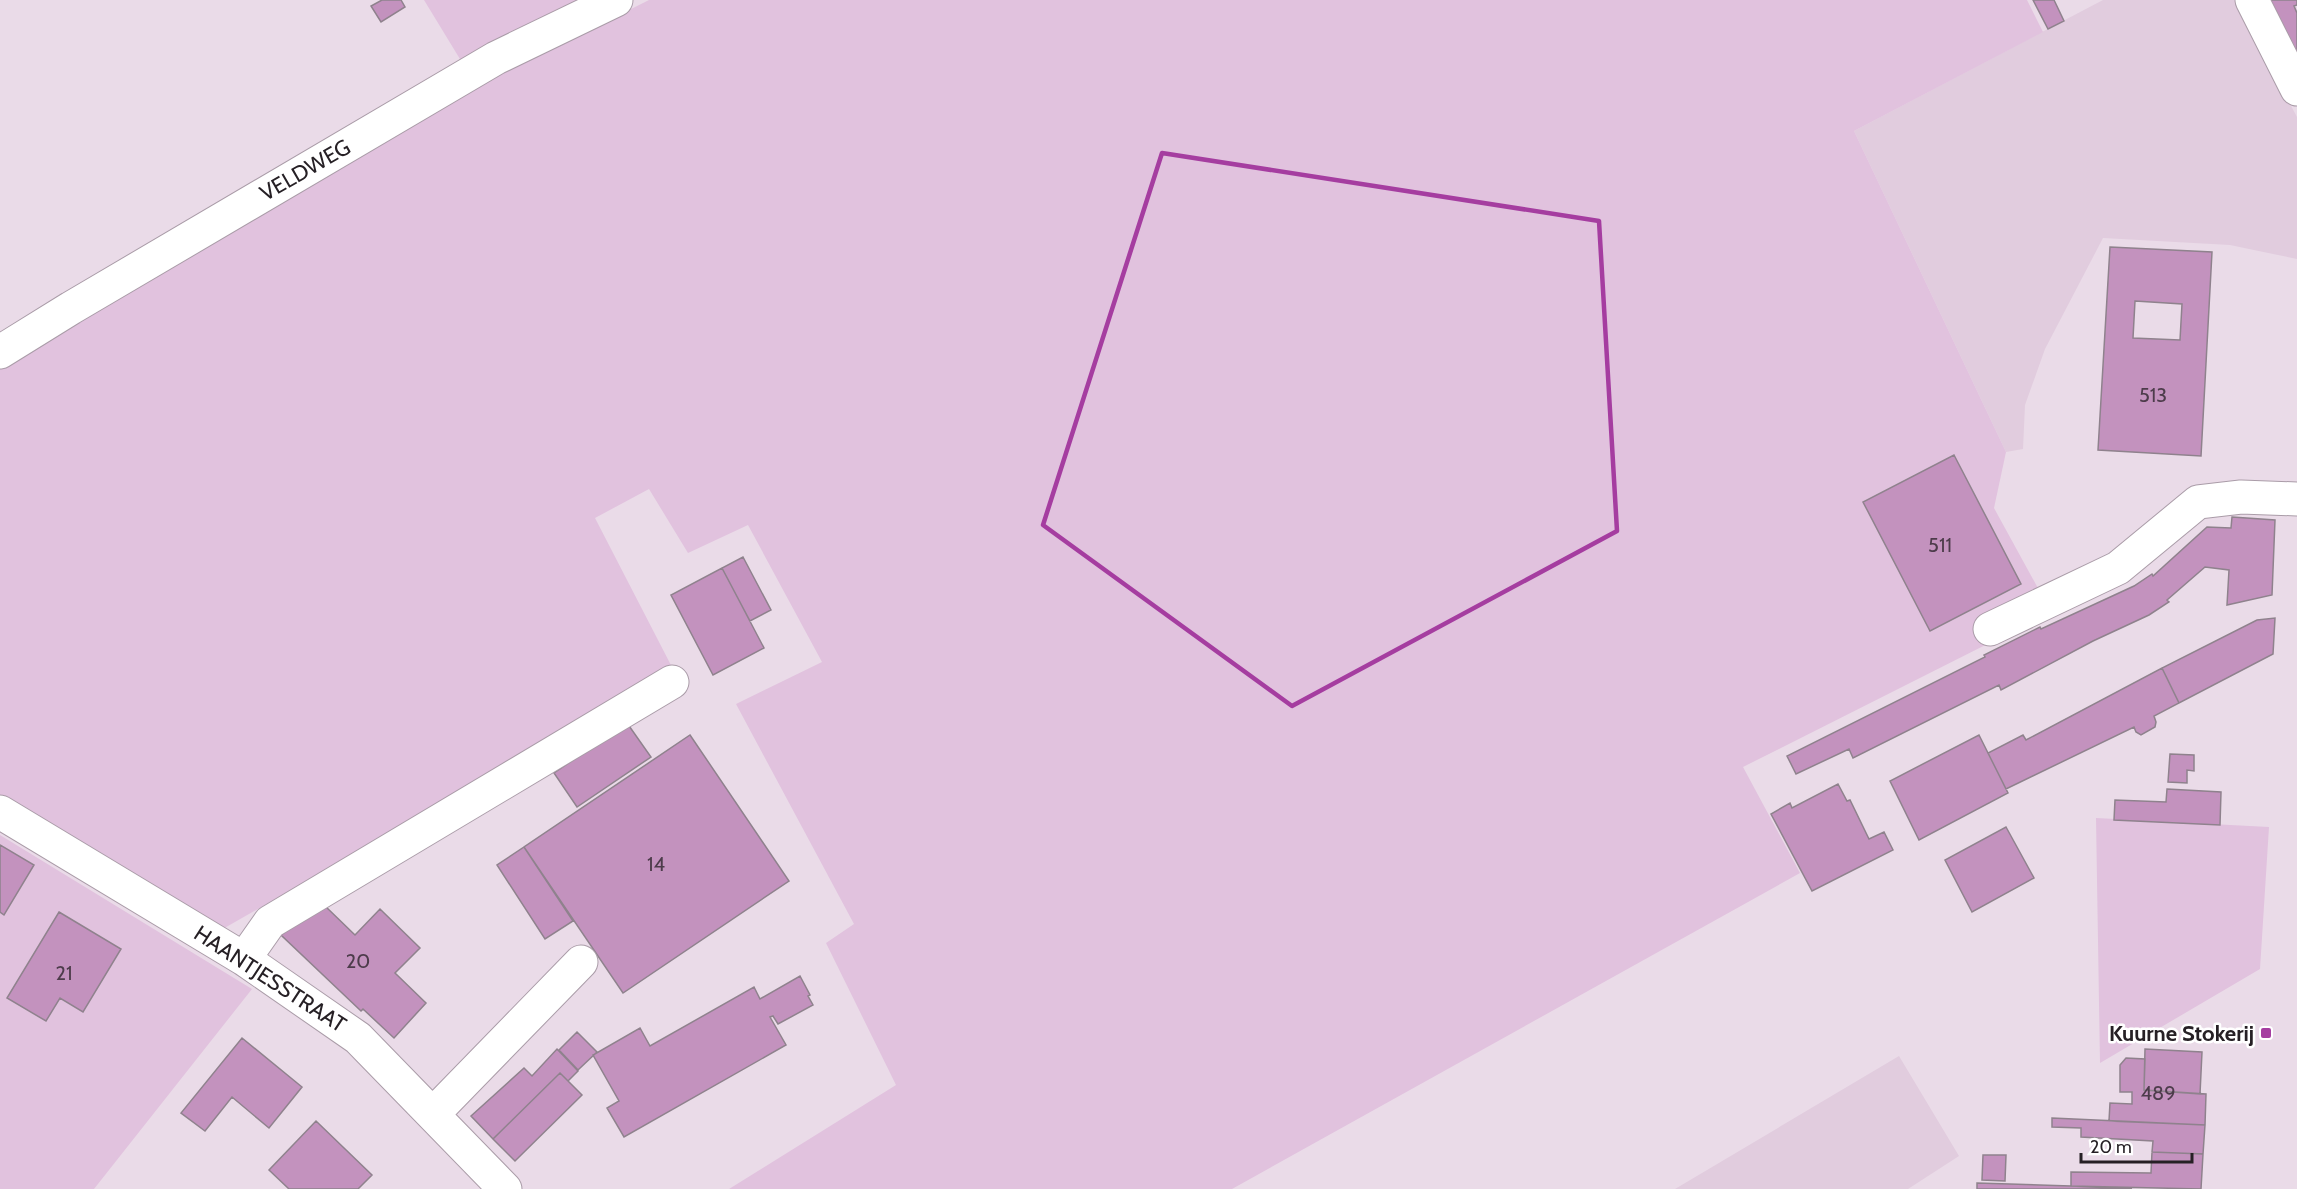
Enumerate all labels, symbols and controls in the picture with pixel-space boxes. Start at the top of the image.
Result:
street label: VELDWEG [255,133,355,207]
house number: 513 [2139,383,2167,407]
house number: 511 [1928,533,1952,557]
house number: 14 [647,852,665,876]
street label: HAANTJESSTRAAT [189,920,351,1038]
house number: 20 [346,949,370,973]
house number: 21 [56,961,73,985]
place label: Kuurne Stokerij [2109,1020,2254,1047]
marker: Kuurne Stokerij [2259,1026,2273,1040]
house number: 489 [2140,1081,2176,1105]
scale bar [2081,1126,2192,1164]
text: 20 m [2090,1136,2132,1158]

